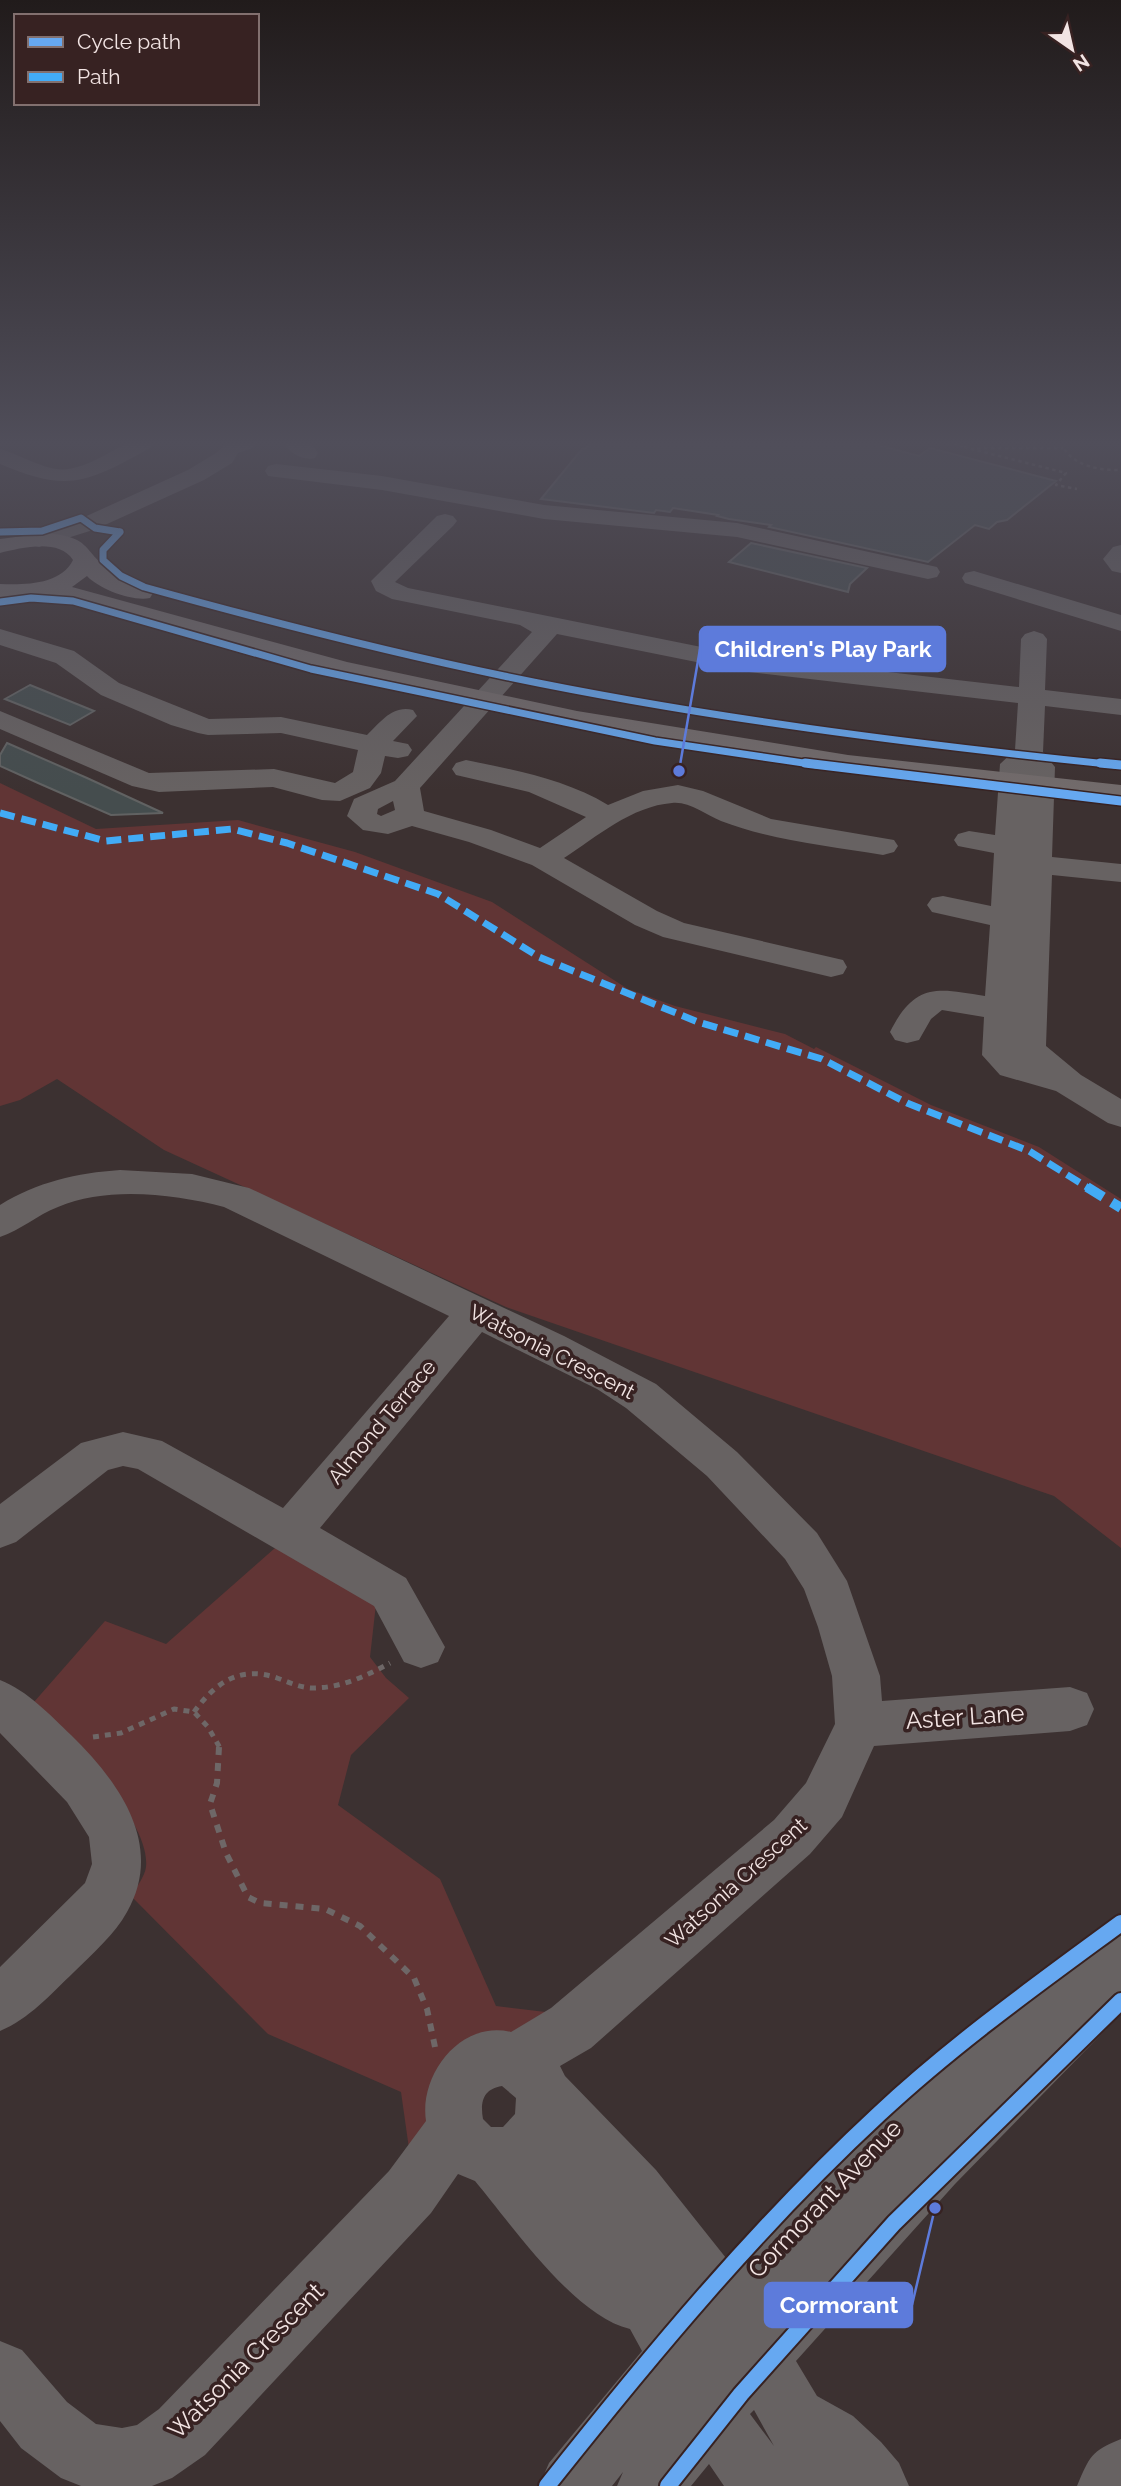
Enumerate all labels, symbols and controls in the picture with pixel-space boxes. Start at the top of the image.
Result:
legend [14,14,259,105]
north arrow [1037,14,1107,84]
text: Cycle path [77,29,181,54]
text: N [1069,50,1094,76]
text: Path [77,64,121,89]
callout: Children's Play Park [700,627,945,671]
text: Children's Play Park [715,635,932,662]
street label: Watsonia Crescent [465,1299,639,1404]
street label: Almond Terrace [322,1354,441,1489]
street label: Aster Lane [905,1698,1025,1735]
street label: Watsonia Crescent [660,1812,812,1953]
street label: Cormorant Avenue [742,2114,907,2284]
street label: Watsonia Crescent [162,2277,330,2445]
callout: Cormorant [765,2283,912,2327]
text: Cormorant [780,2291,898,2318]

